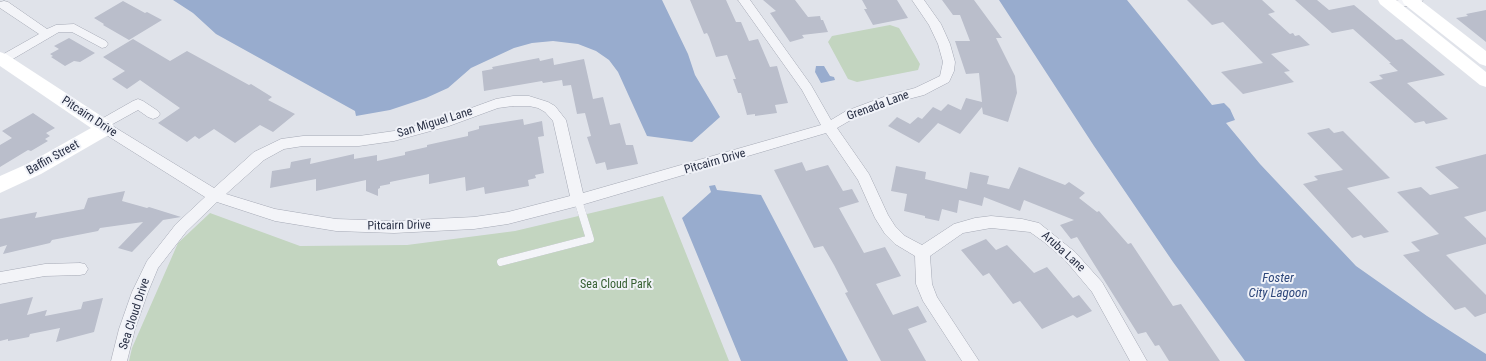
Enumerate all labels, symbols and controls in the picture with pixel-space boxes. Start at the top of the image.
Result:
street label: Grenada Lane [845,88,911,124]
street label: Pitcairn Drive [59,94,119,140]
street label: San Miguel Lane [396,105,474,141]
street label: Baffin Street [24,138,82,178]
street label: Pitcairn Drive [683,146,747,178]
street label: Pitcairn Drive [367,218,431,234]
street label: Aruba Lane [1038,229,1088,275]
water label: Foster City Lagoon [1248,271,1308,302]
street label: Sea Cloud Drive [117,276,153,352]
park label: Sea Cloud Park [580,278,652,292]

